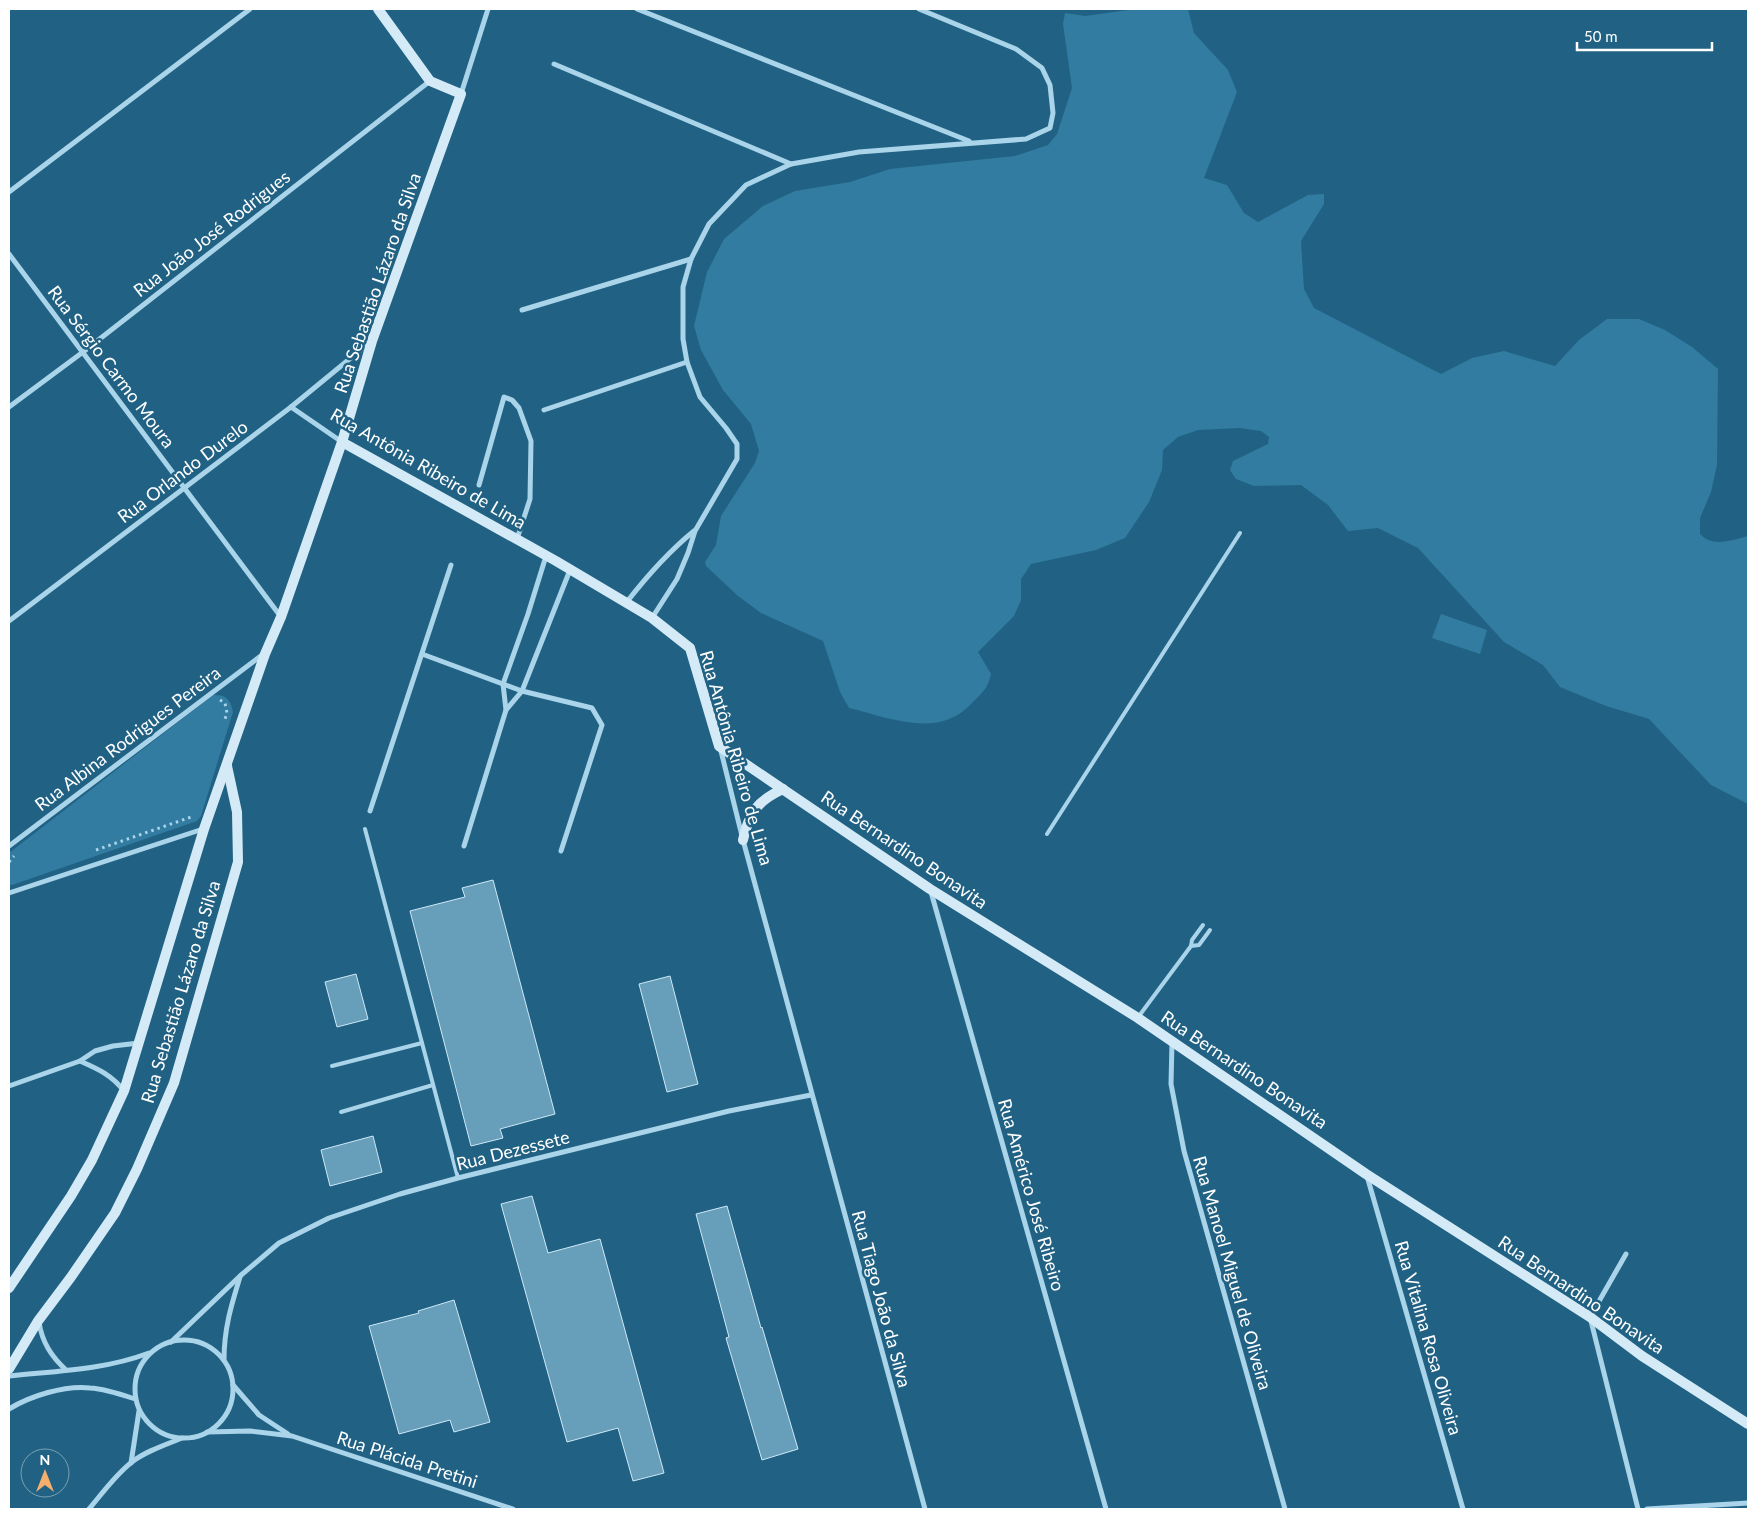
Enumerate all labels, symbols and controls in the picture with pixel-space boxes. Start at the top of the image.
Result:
scale bar [1577,20,1712,52]
text: 50 m [1584,27,1618,45]
street label: Rua João José Rodrigues [129,165,294,301]
street label: Rua Sebastião Lázaro da Silva [329,170,425,396]
street label: Rua Sérgio Carmo Moura [44,281,180,452]
street label: Rua Antônia Ribeiro de Lima [327,403,530,533]
street label: Rua Orlando Durelo [113,415,252,527]
street label: Rua Antônia Ribeiro de Lima [696,648,778,868]
street label: Rua Albina Rodrigues Pereira [30,661,225,815]
street label: Rua Bernardino Bonavita [817,785,992,913]
street label: Rua Sebastião Lázaro da Silva [136,878,224,1106]
street label: Rua Bernardino Bonavita [1157,1005,1332,1133]
street label: Rua Américo José Ribeiro [994,1096,1070,1293]
street label: Rua Dezessete [454,1125,572,1175]
street label: Rua Manoel Miguel de Oliveira [1189,1153,1277,1392]
street label: Rua Tiago João da Silva [848,1208,916,1390]
street label: Rua Bernardino Bonavita [1494,1230,1669,1358]
street label: Rua Vitalina Rosa Oliveira [1391,1238,1467,1437]
street label: Rua Plácida Pretini [334,1426,480,1492]
north arrow [20,1448,70,1498]
text: N [40,1451,50,1468]

